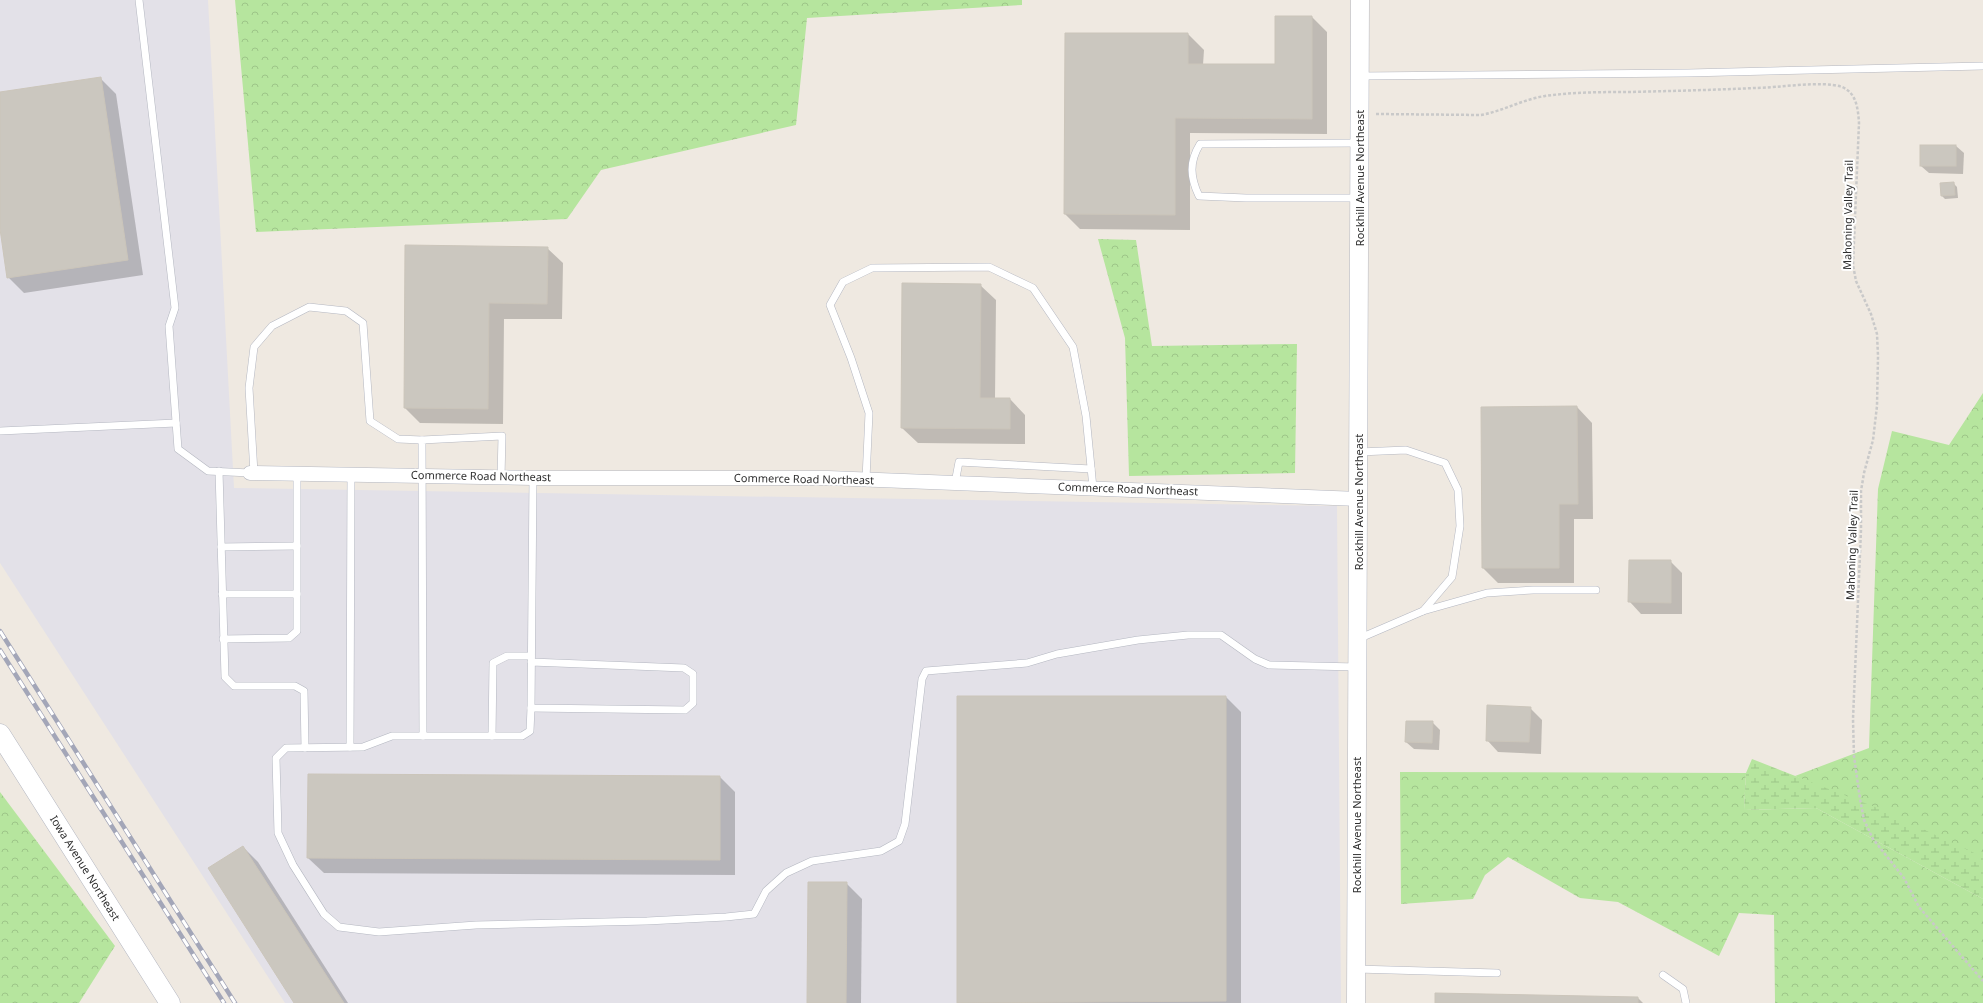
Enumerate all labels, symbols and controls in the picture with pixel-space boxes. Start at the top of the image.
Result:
street label: Rockhill Avenue Northeast [1352,110,1367,246]
street label: Mahoning Valley Trail [1839,160,1856,270]
street label: Rockhill Avenue Northeast [1351,434,1366,570]
street label: Commerce Road Northeast [411,467,551,484]
street label: Commerce Road Northeast [734,470,874,487]
street label: Commerce Road Northeast [1058,479,1198,498]
street label: Mahoning Valley Trail [1842,490,1861,600]
street label: Rockhill Avenue Northeast [1349,757,1364,893]
street label: Iowa Avenue Northeast [47,812,124,923]

